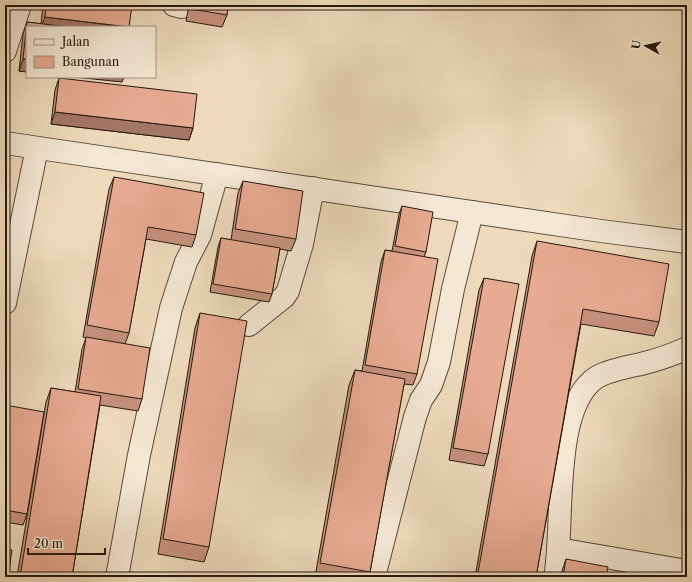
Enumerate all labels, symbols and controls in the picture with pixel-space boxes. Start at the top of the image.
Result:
legend [26,26,156,78]
north arrow [626,26,666,66]
text: Jalan [60,34,90,49]
text: U [629,39,644,50]
text: Bangunan [62,54,120,69]
scale bar [28,530,105,556]
text: 20 m [34,536,63,551]

